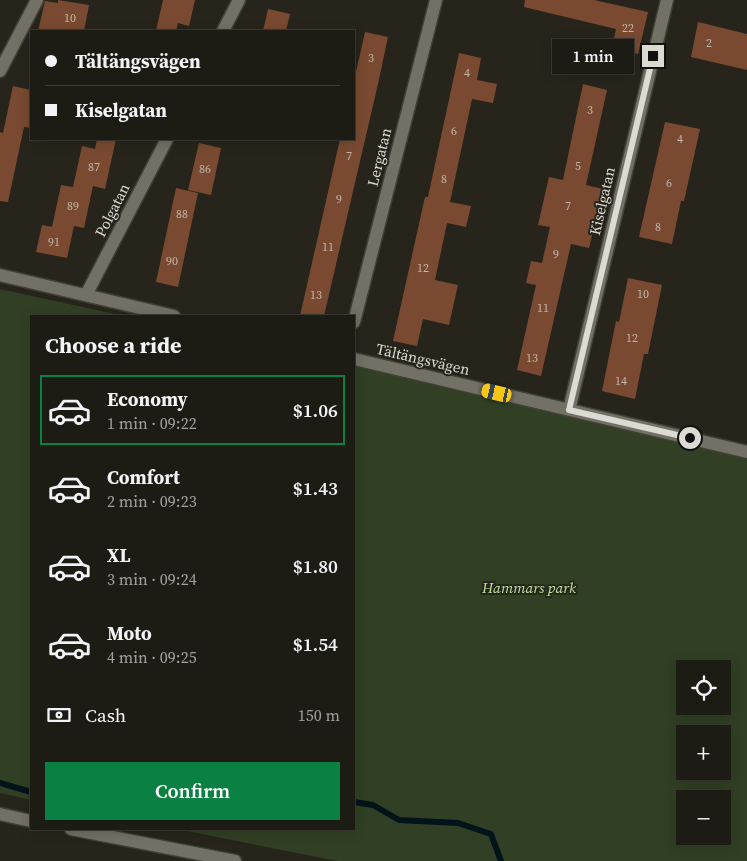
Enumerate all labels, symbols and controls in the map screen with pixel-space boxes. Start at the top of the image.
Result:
house number: 10 [64,10,76,26]
house number: 22 [622,20,634,36]
house number: 2 [706,35,712,51]
callout: 1 min [553,38,636,74]
text: 1 min [572,45,614,67]
route end [642,45,664,67]
text: Tältängsvägen [75,48,201,74]
house number: 3 [368,50,374,66]
house number: 4 [464,65,470,81]
text: Kiselgatan [75,97,167,123]
house number: 3 [587,102,593,118]
house number: 6 [451,123,457,139]
street label: Lergatan [362,126,396,188]
house number: 4 [677,131,683,147]
house number: 7 [346,148,352,164]
house number: 5 [575,158,581,174]
house number: 87 [88,159,100,175]
house number: 86 [199,161,211,177]
street label: Kiselgatan [584,165,620,237]
house number: 8 [441,171,447,187]
house number: 6 [666,175,672,191]
street label: Polgatan [90,180,134,240]
house number: 9 [336,191,342,207]
house number: 89 [67,198,79,214]
house number: 7 [565,198,571,214]
house number: 88 [176,206,188,222]
house number: 8 [655,219,661,235]
house number: 91 [48,234,60,250]
house number: 11 [322,239,334,255]
house number: 9 [553,246,559,262]
house number: 90 [166,253,178,269]
house number: 12 [417,260,429,276]
house number: 10 [637,286,649,302]
house number: 13 [310,287,322,303]
house number: 11 [537,300,549,316]
text: Choose a ride [45,330,182,360]
house number: 12 [626,330,638,346]
street label: Tältängsvägen [374,338,472,380]
house number: 13 [526,350,538,366]
house number: 14 [615,373,627,389]
car [480,382,513,404]
text: Economy [107,386,188,412]
icon: car [47,388,92,433]
text: $1.06 [293,397,338,423]
text: 1 min · 09:22 [107,412,197,434]
route start [679,427,701,449]
text: Comfort [107,464,180,490]
icon: car [47,466,92,511]
text: $1.43 [293,475,338,501]
text: 2 min · 09:23 [107,490,197,512]
text: XL [107,542,130,568]
icon: car [47,544,92,589]
text: $1.80 [293,553,338,579]
text: 3 min · 09:24 [107,568,197,590]
park label: Hammars park [481,577,577,598]
text: Moto [107,620,152,646]
icon: car [47,622,92,667]
text: $1.54 [293,631,338,657]
text: 4 min · 09:25 [107,646,197,668]
map controls [676,660,731,845]
button: locate [676,660,731,715]
icon: cash [45,701,73,729]
text: Cash [85,702,126,728]
text: 150 m [298,704,340,726]
button: + [676,725,731,780]
button: Confirm [45,762,340,820]
button: − [676,790,731,845]

